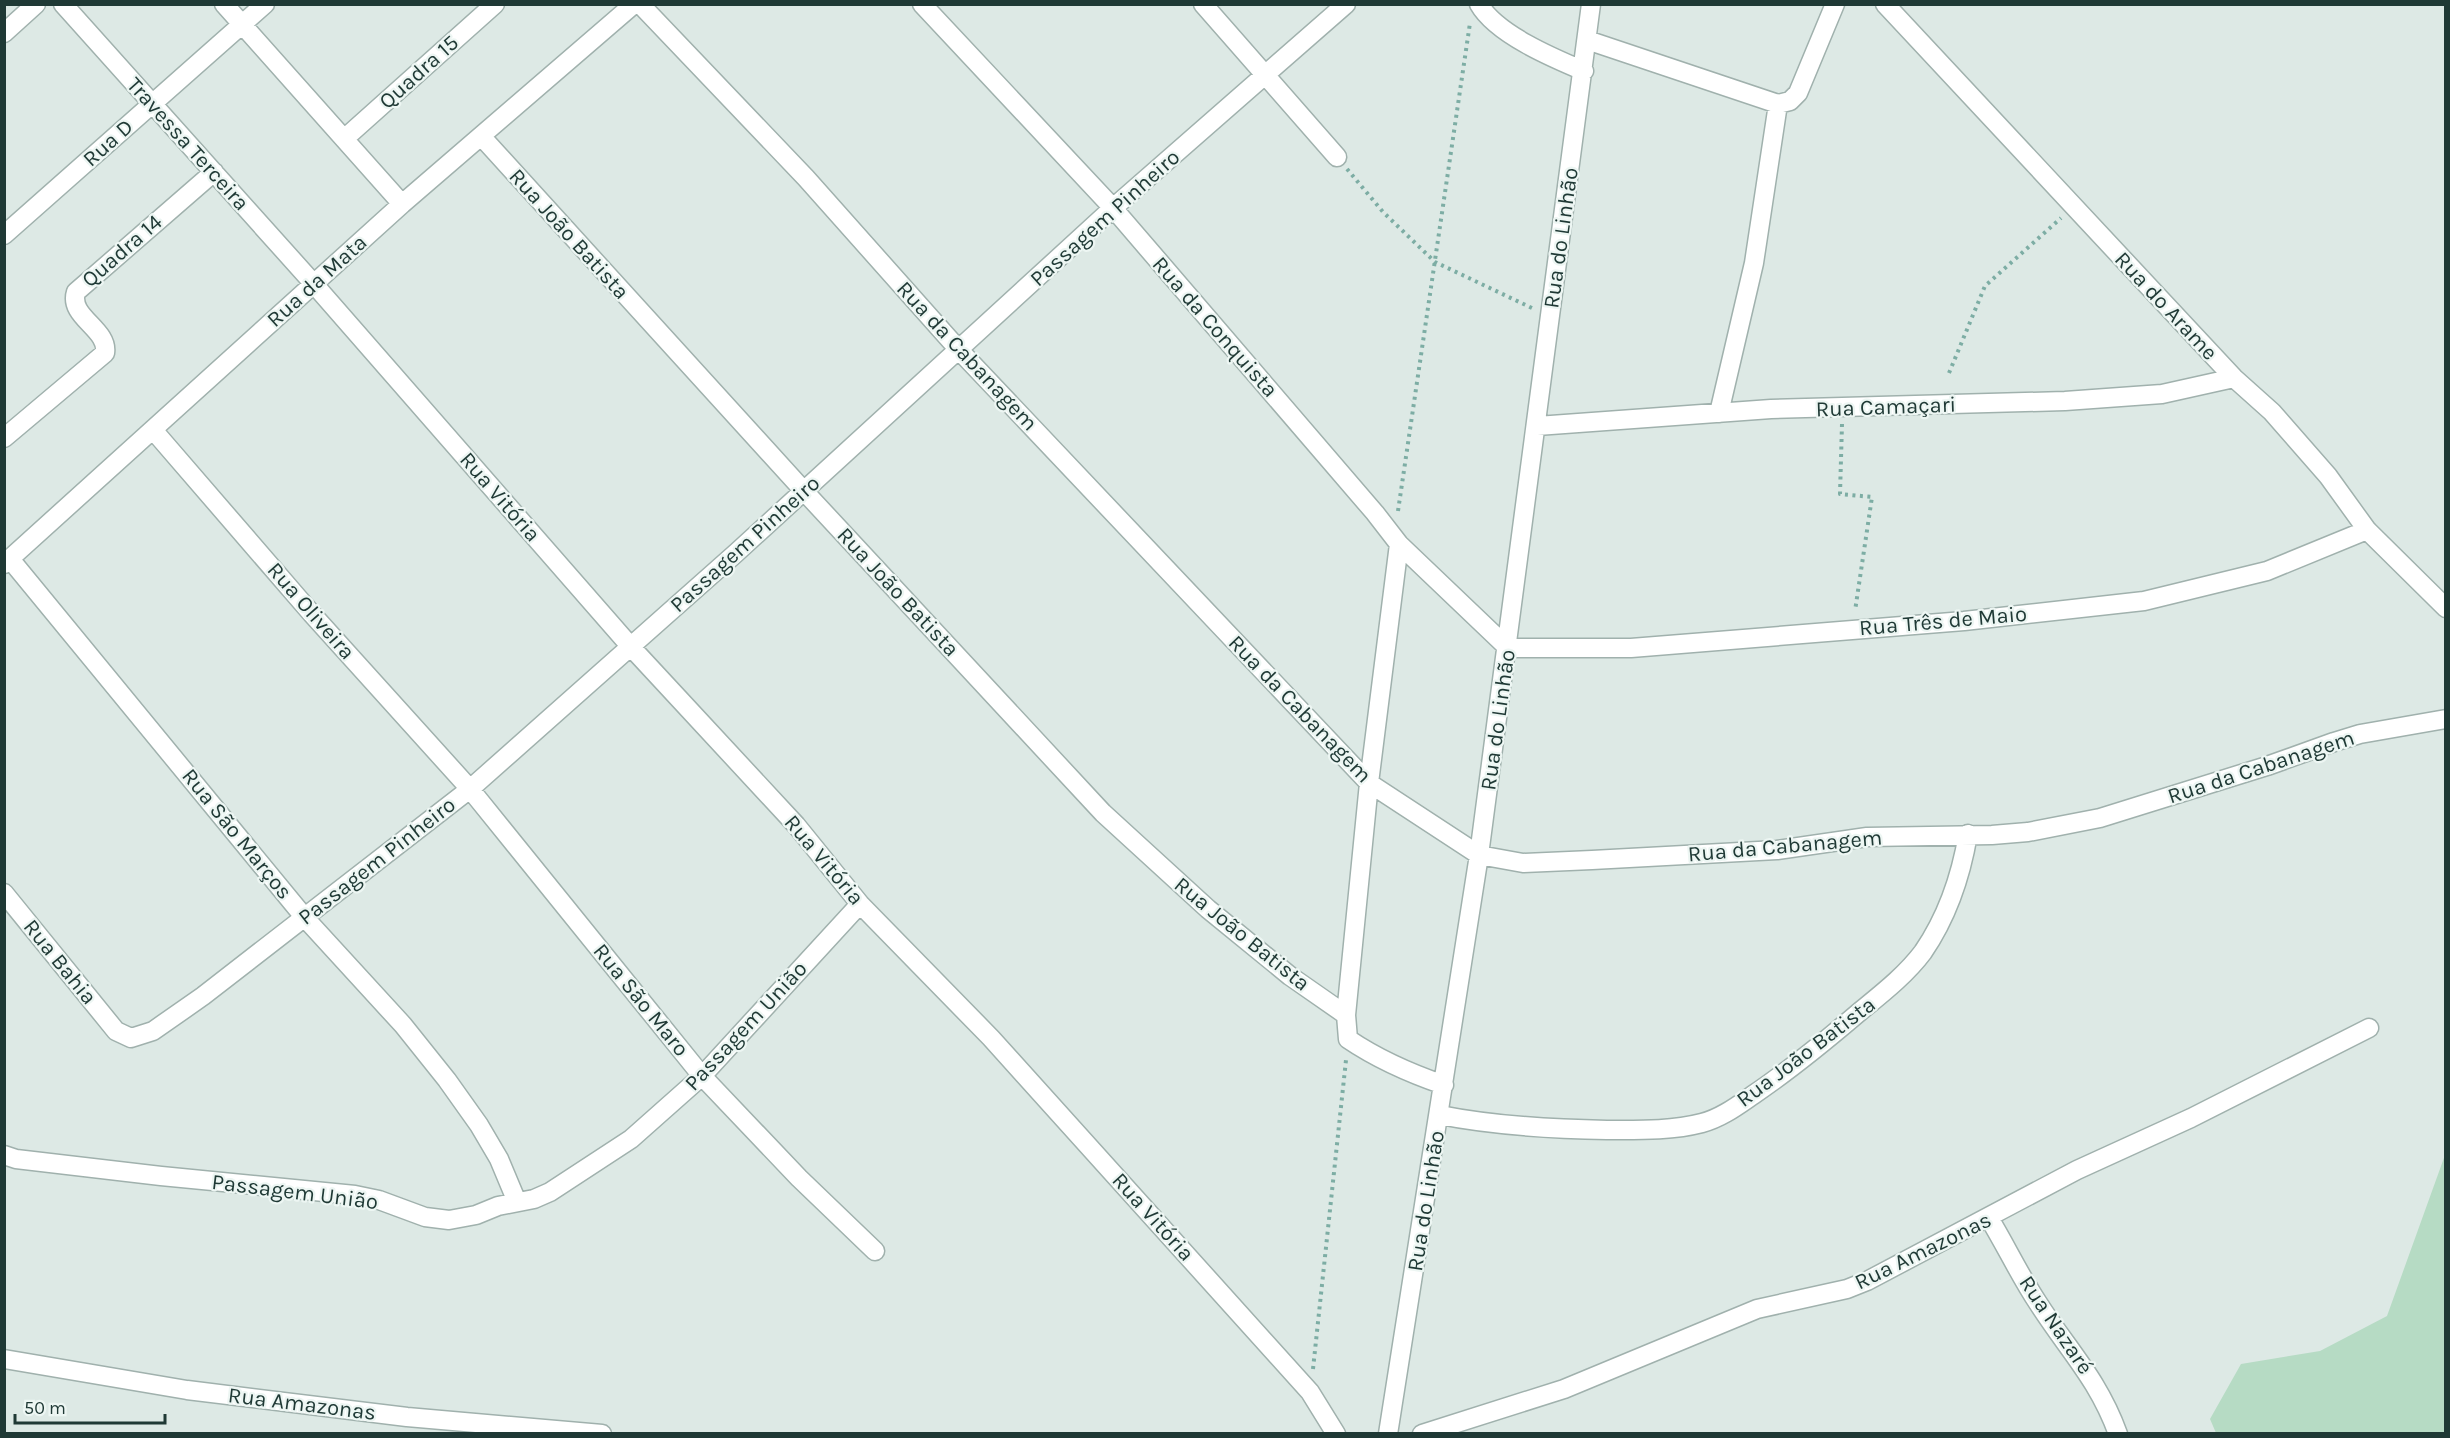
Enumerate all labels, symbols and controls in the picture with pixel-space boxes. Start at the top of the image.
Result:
street label: Quadra 15 [374,30,464,114]
street label: Travessa Terceira [121,72,255,216]
street label: Rua D [78,114,138,172]
street label: Passagem Pinheiro [1025,144,1185,292]
street label: Rua João Batista [503,163,635,305]
street label: Rua do Linhão [1538,166,1584,310]
street label: Quadra 14 [77,209,167,293]
street label: Rua da Mata [262,229,372,333]
street label: Rua do Arame [2109,246,2223,366]
street label: Rua da Conquista [1147,251,1283,403]
street label: Rua da Cabanagem [891,276,1043,436]
street label: Rua Camaçari [1815,392,1957,422]
street label: Rua Vitória [454,447,546,547]
street label: Passagem Pinheiro [665,470,825,618]
street label: Rua João Batista [832,522,964,662]
street label: Rua Oliveira [262,557,360,665]
street label: Rua Três de Maio [1858,601,2028,641]
street label: Rua da Cabanagem [1223,630,1377,788]
street label: Rua do Linhão [1475,648,1521,792]
street label: Rua da Cabanagem [2164,725,2358,809]
street label: Rua São Marços [176,763,298,905]
street label: Passagem Pinheiro [293,792,461,930]
street label: Rua Vitória [779,810,869,910]
street label: Rua da Cabanagem [1687,825,1883,867]
street label: Rua João Batista [1169,871,1315,997]
street label: Rua Bahia [18,914,102,1010]
street label: Rua São Maro [588,938,694,1062]
street label: Passagem União [679,956,813,1096]
street label: Rua João Batista [1732,991,1880,1113]
street label: Rua do Linhão [1402,1129,1450,1273]
street label: Rua Vitória [1107,1167,1199,1267]
street label: Passagem União [210,1169,380,1215]
street label: Rua Amazonas [1850,1207,1996,1295]
street label: Rua Nazaré [2014,1271,2098,1379]
street label: Rua Amazonas [227,1382,377,1426]
scale bar [15,1387,165,1425]
text: 50 m [24,1397,66,1419]

